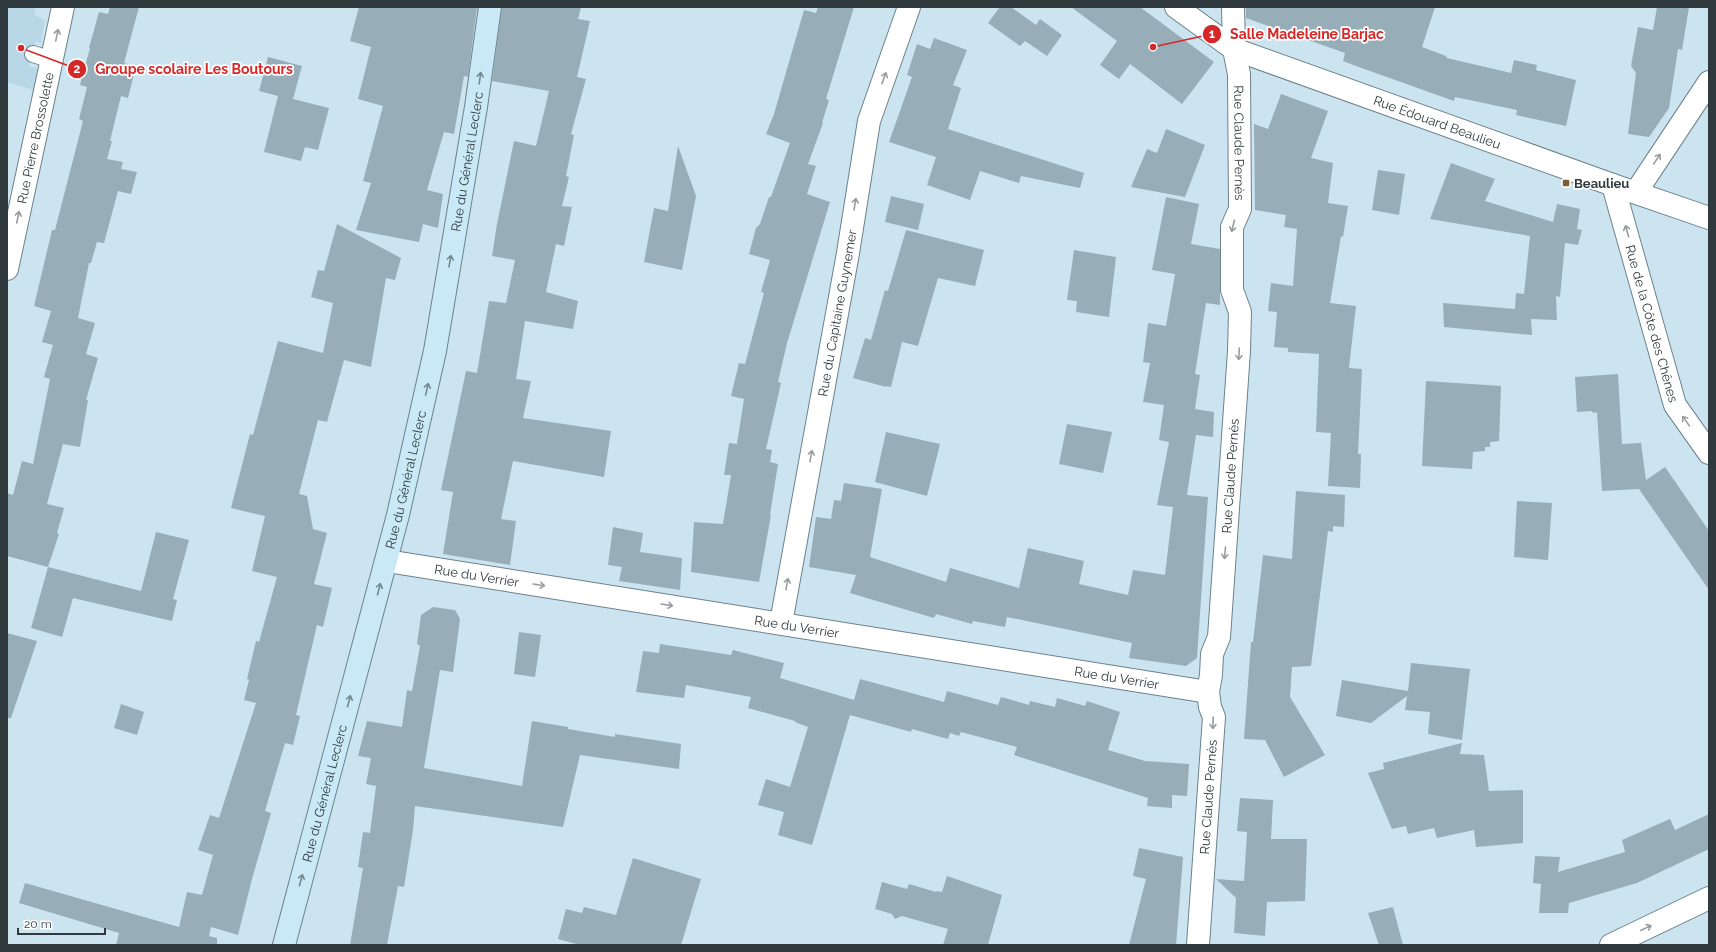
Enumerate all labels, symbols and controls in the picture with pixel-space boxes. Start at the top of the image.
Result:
callout: Salle Madeleine Barjac [1202,21,1391,47]
text: Salle Madeleine Barjac [1230,26,1384,42]
text: 1 [1209,27,1215,41]
one-way arrow [53,29,61,42]
callout: Groupe scolaire Les Boutours [67,56,301,82]
text: Groupe scolaire Les Boutours [95,61,293,77]
text: 2 [74,62,81,76]
street label: Rue Pierre Brossolette [14,71,57,205]
one-way arrow [476,71,484,84]
one-way arrow [881,72,888,85]
street label: Rue Claude Pernès [1231,85,1247,201]
street label: Rue du Général Leclerc [448,91,486,233]
street label: Rue Édouard Beaulieu [1371,93,1503,152]
one-way arrow [1654,153,1662,165]
place label: Beaulieu [1574,176,1629,191]
marker: Beaulieu [1561,178,1571,188]
one-way arrow [852,198,860,211]
one-way arrow [14,211,22,224]
one-way arrow [1229,219,1237,232]
one-way arrow [1623,225,1630,238]
street label: Rue du Capitaine Guynemer [815,228,860,398]
street label: Rue de la Côte des Chênes [1622,243,1681,404]
one-way arrow [446,255,454,268]
one-way arrow [1235,347,1242,360]
one-way arrow [423,383,431,396]
street label: Rue du Général Leclerc [382,409,429,550]
one-way arrow [1682,416,1691,427]
street label: Rue Claude Pernès [1219,418,1242,534]
one-way arrow [807,450,815,463]
one-way arrow [1221,546,1228,559]
street label: Rue du Verrier [433,562,521,590]
one-way arrow [784,578,792,591]
one-way arrow [532,581,545,589]
one-way arrow [376,583,383,596]
one-way arrow [660,601,673,609]
street label: Rue du Verrier [753,613,841,641]
street label: Rue du Verrier [1073,664,1161,692]
one-way arrow [346,694,353,707]
one-way arrow [1209,716,1217,729]
street label: Rue du Général Leclerc [299,723,350,864]
street label: Rue Claude Pernès [1197,739,1220,855]
one-way arrow [298,874,305,887]
scale bar [18,910,105,936]
text: 20 m [24,917,52,931]
one-way arrow [1640,924,1652,931]

